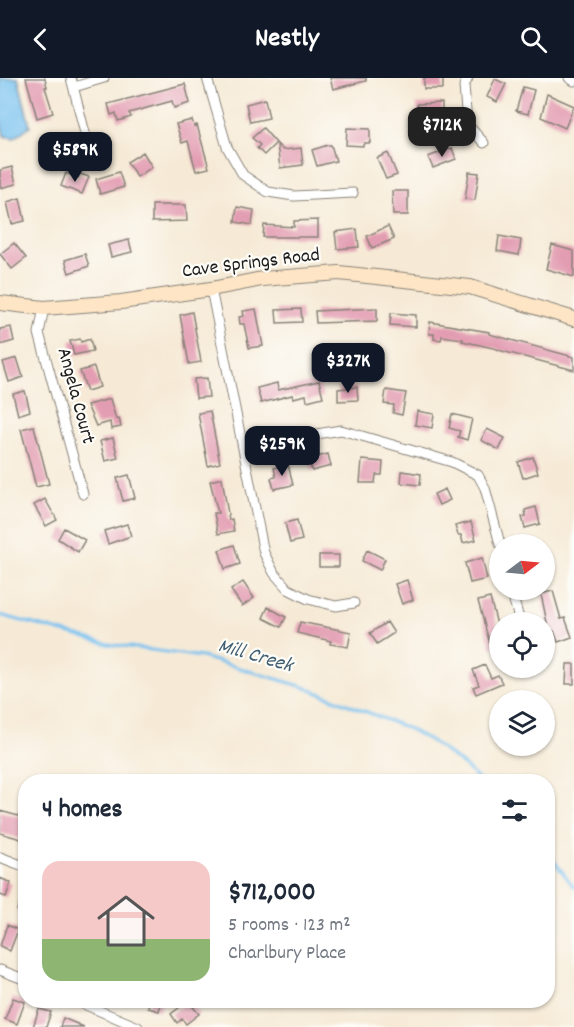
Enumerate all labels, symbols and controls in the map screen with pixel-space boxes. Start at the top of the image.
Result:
text: Nestly [255,20,319,59]
icon: back [24,23,57,56]
icon: search [517,23,550,56]
pin: $712K [400,107,484,158]
text: $712K [422,112,462,140]
pin: $589K [33,132,117,183]
text: $589K [52,137,98,165]
street label: Cave Springs Road [181,242,321,286]
pin: $327K [306,343,390,394]
street label: Angela Court [49,345,101,447]
text: $327K [326,348,370,376]
pin: $259K [240,426,324,477]
text: $259K [259,431,305,459]
north arrow [489,534,555,600]
map controls [489,534,555,756]
button: locate [489,612,555,678]
water label: Mill Creek [214,632,298,683]
button: layers [489,690,555,756]
text: 4 homes [42,792,122,829]
icon: filters [498,794,531,827]
text: $712,000 [228,875,316,912]
icon: home [90,885,162,957]
text: 5 rooms · 123 m² [228,912,351,940]
text: Charlbury Place [228,940,346,968]

